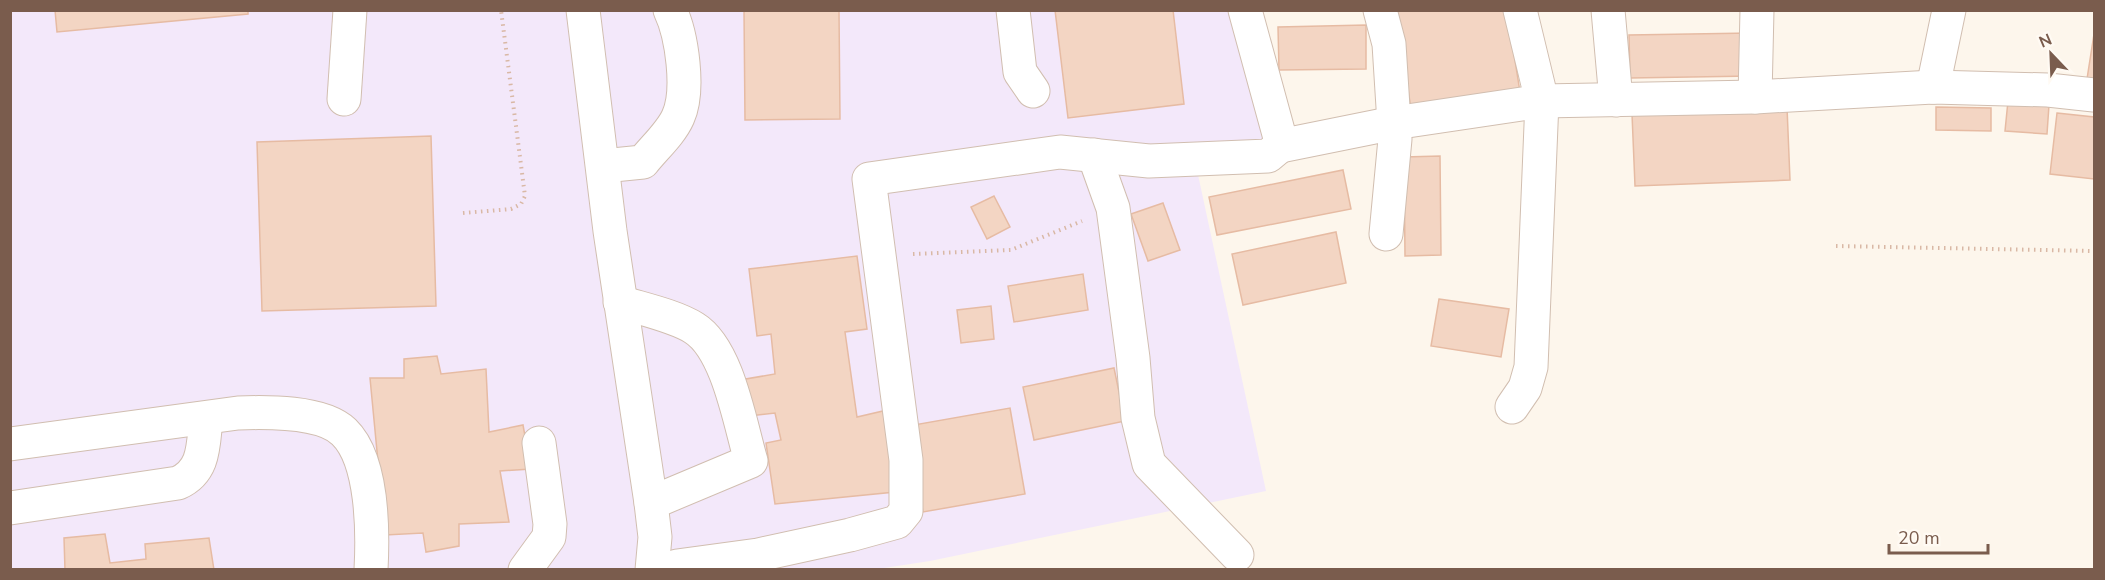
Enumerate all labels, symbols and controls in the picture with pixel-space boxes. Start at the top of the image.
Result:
north arrow [2021,24,2081,84]
text: N [2036,29,2055,54]
scale bar [1889,517,1988,555]
text: 20 m [1898,526,1940,550]

